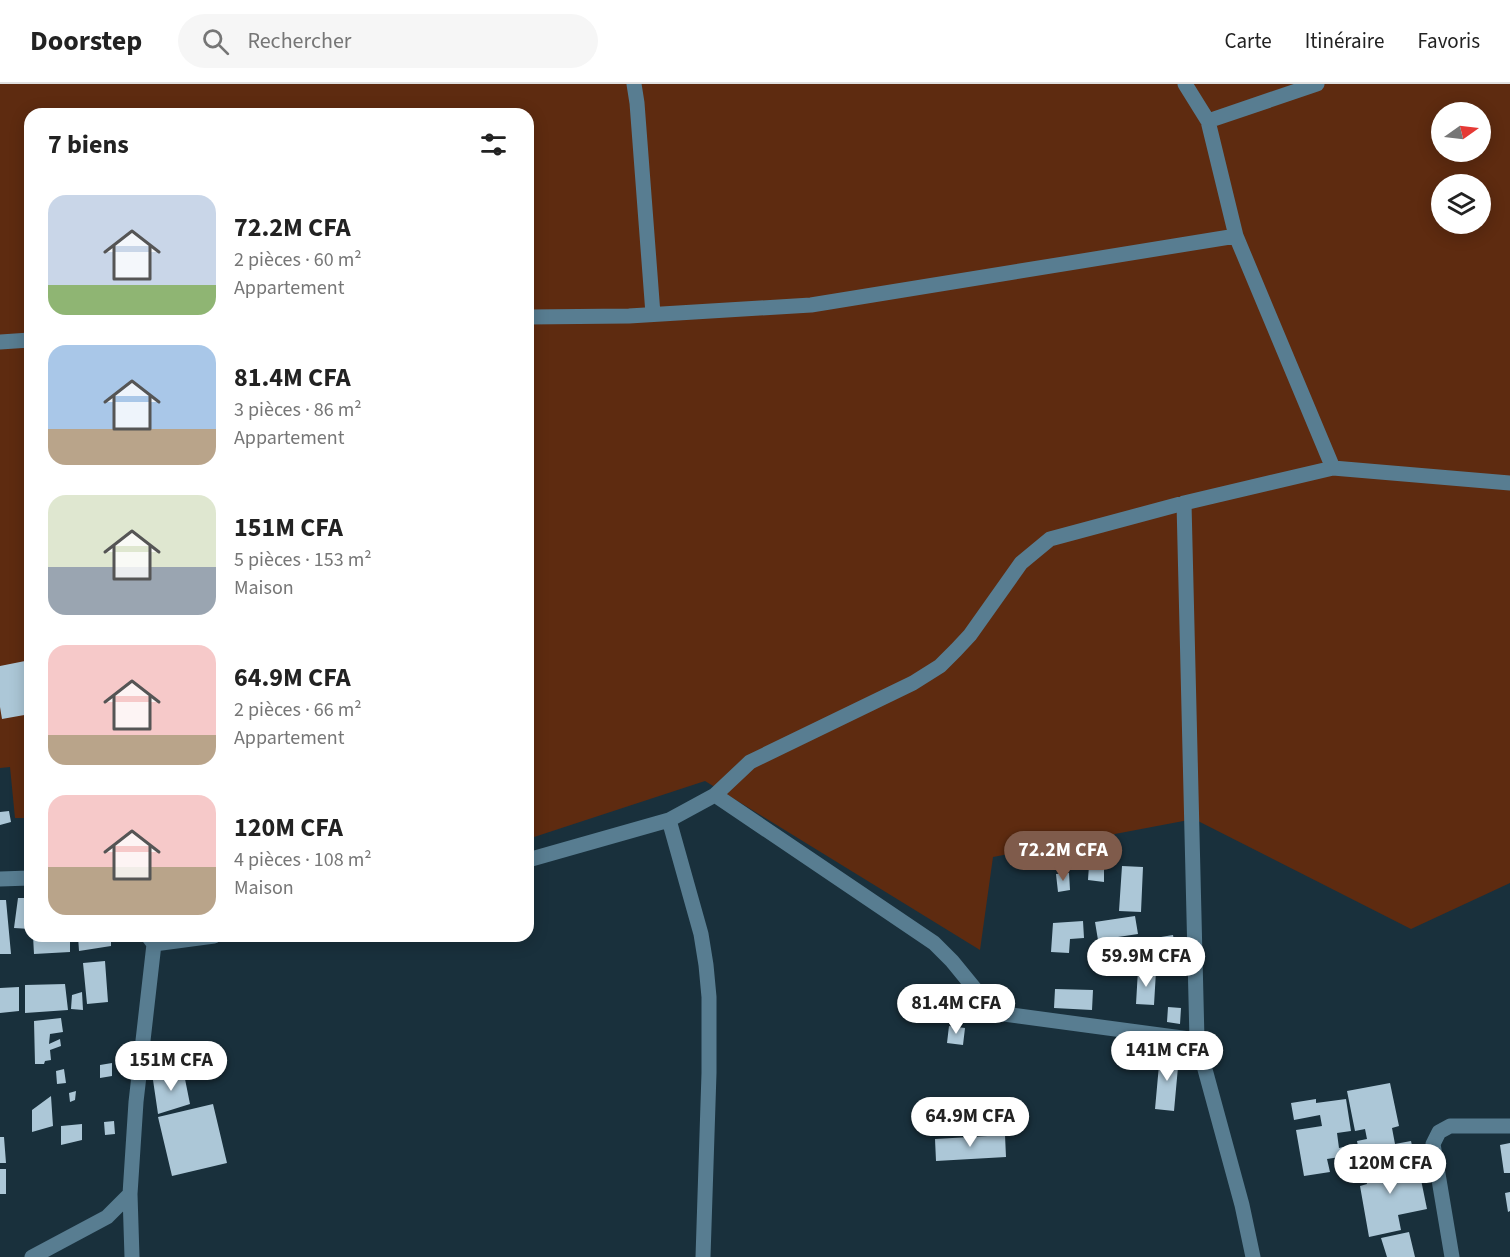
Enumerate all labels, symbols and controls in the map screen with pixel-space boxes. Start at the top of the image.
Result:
search box [178,14,598,68]
text: Doorstep [30,21,142,61]
icon: search [199,25,232,58]
text: Rechercher [247,25,351,57]
text: Carte [1225,26,1272,56]
text: Itinéraire [1305,26,1384,56]
text: Favoris [1417,26,1480,56]
north arrow [1431,102,1491,162]
map controls [1431,102,1491,234]
text: 7 biens [48,126,129,163]
icon: filters [477,128,510,161]
button: layers [1431,174,1491,234]
text: 72.2M CFA [234,209,351,246]
icon: home [96,219,168,291]
text: 2 pièces · 60 m² [234,246,362,274]
text: Appartement [234,274,344,302]
text: 81.4M CFA [234,359,351,396]
icon: home [96,369,168,441]
text: 3 pièces · 86 m² [234,396,362,424]
text: Appartement [234,424,344,452]
text: 151M CFA [234,509,343,546]
icon: home [96,519,168,591]
text: 5 pièces · 153 m² [234,546,372,574]
text: Maison [234,574,294,602]
text: 64.9M CFA [234,659,351,696]
icon: home [96,669,168,741]
text: 2 pièces · 66 m² [234,696,362,724]
text: Appartement [234,724,344,752]
text: 120M CFA [234,809,343,846]
icon: home [96,819,168,891]
pin: 72.2M CFA [994,831,1132,882]
text: 72.2M CFA [1018,836,1108,864]
text: 4 pièces · 108 m² [234,846,372,874]
text: Maison [234,874,294,902]
pin: 59.9M CFA [1077,937,1215,988]
text: 59.9M CFA [1101,942,1191,970]
pin: 81.4M CFA [887,984,1025,1035]
text: 81.4M CFA [911,989,1001,1017]
pin: 141M CFA [1105,1031,1229,1082]
text: 141M CFA [1125,1036,1209,1064]
pin: 151M CFA [109,1041,233,1092]
text: 151M CFA [129,1046,213,1074]
pin: 64.9M CFA [901,1097,1039,1148]
text: 64.9M CFA [925,1102,1015,1130]
pin: 120M CFA [1328,1144,1452,1195]
text: 120M CFA [1348,1149,1432,1177]

